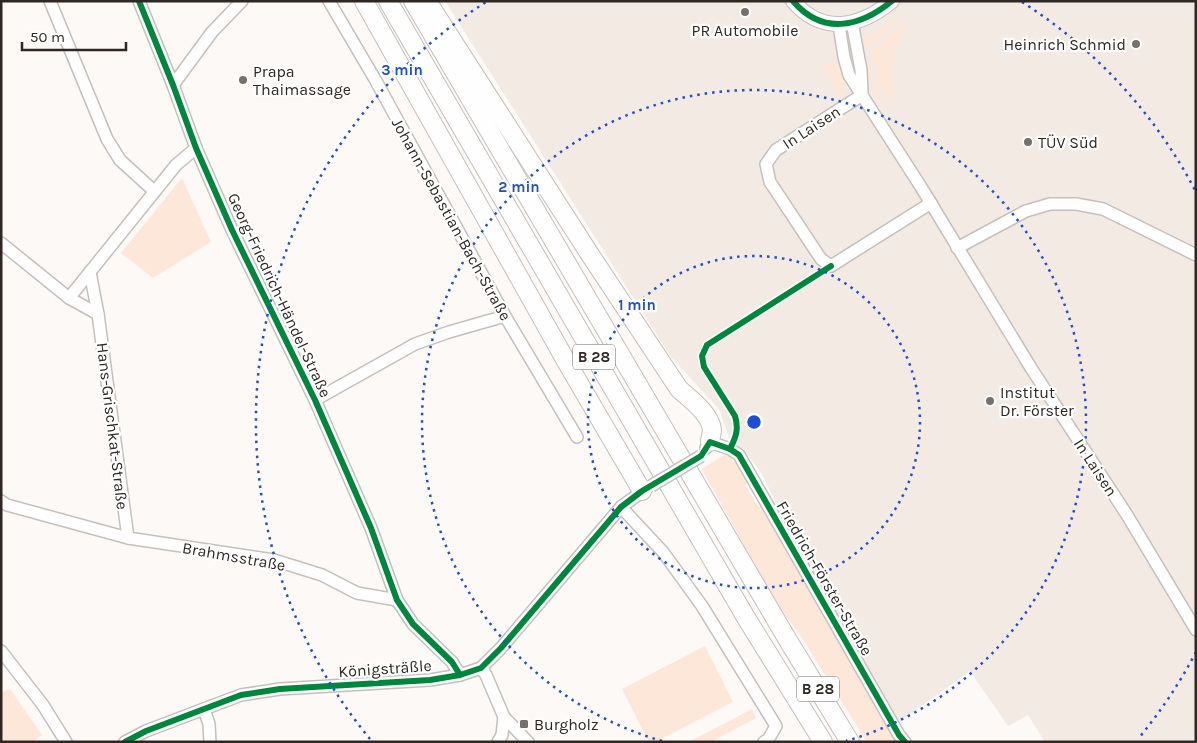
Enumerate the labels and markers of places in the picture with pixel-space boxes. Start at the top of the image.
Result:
marker: PR Automobile [739,6,751,18]
place label: PR Automobile [692,21,798,40]
place label: Heinrich Schmid [1004,35,1126,54]
marker: Heinrich Schmid [1130,38,1142,50]
place label: Prapa Thaimassage [253,62,351,99]
marker: Prapa Thaimassage [237,74,249,86]
place label: TÜV Süd [1038,133,1098,152]
marker: TÜV Süd [1022,136,1034,148]
place label: Institut Dr. Förster [1000,383,1074,420]
marker: Institut Dr. Förster [984,395,996,407]
centre of rings [745,413,763,431]
place label: Burgholz [534,715,599,734]
marker: Burgholz [518,718,530,730]

